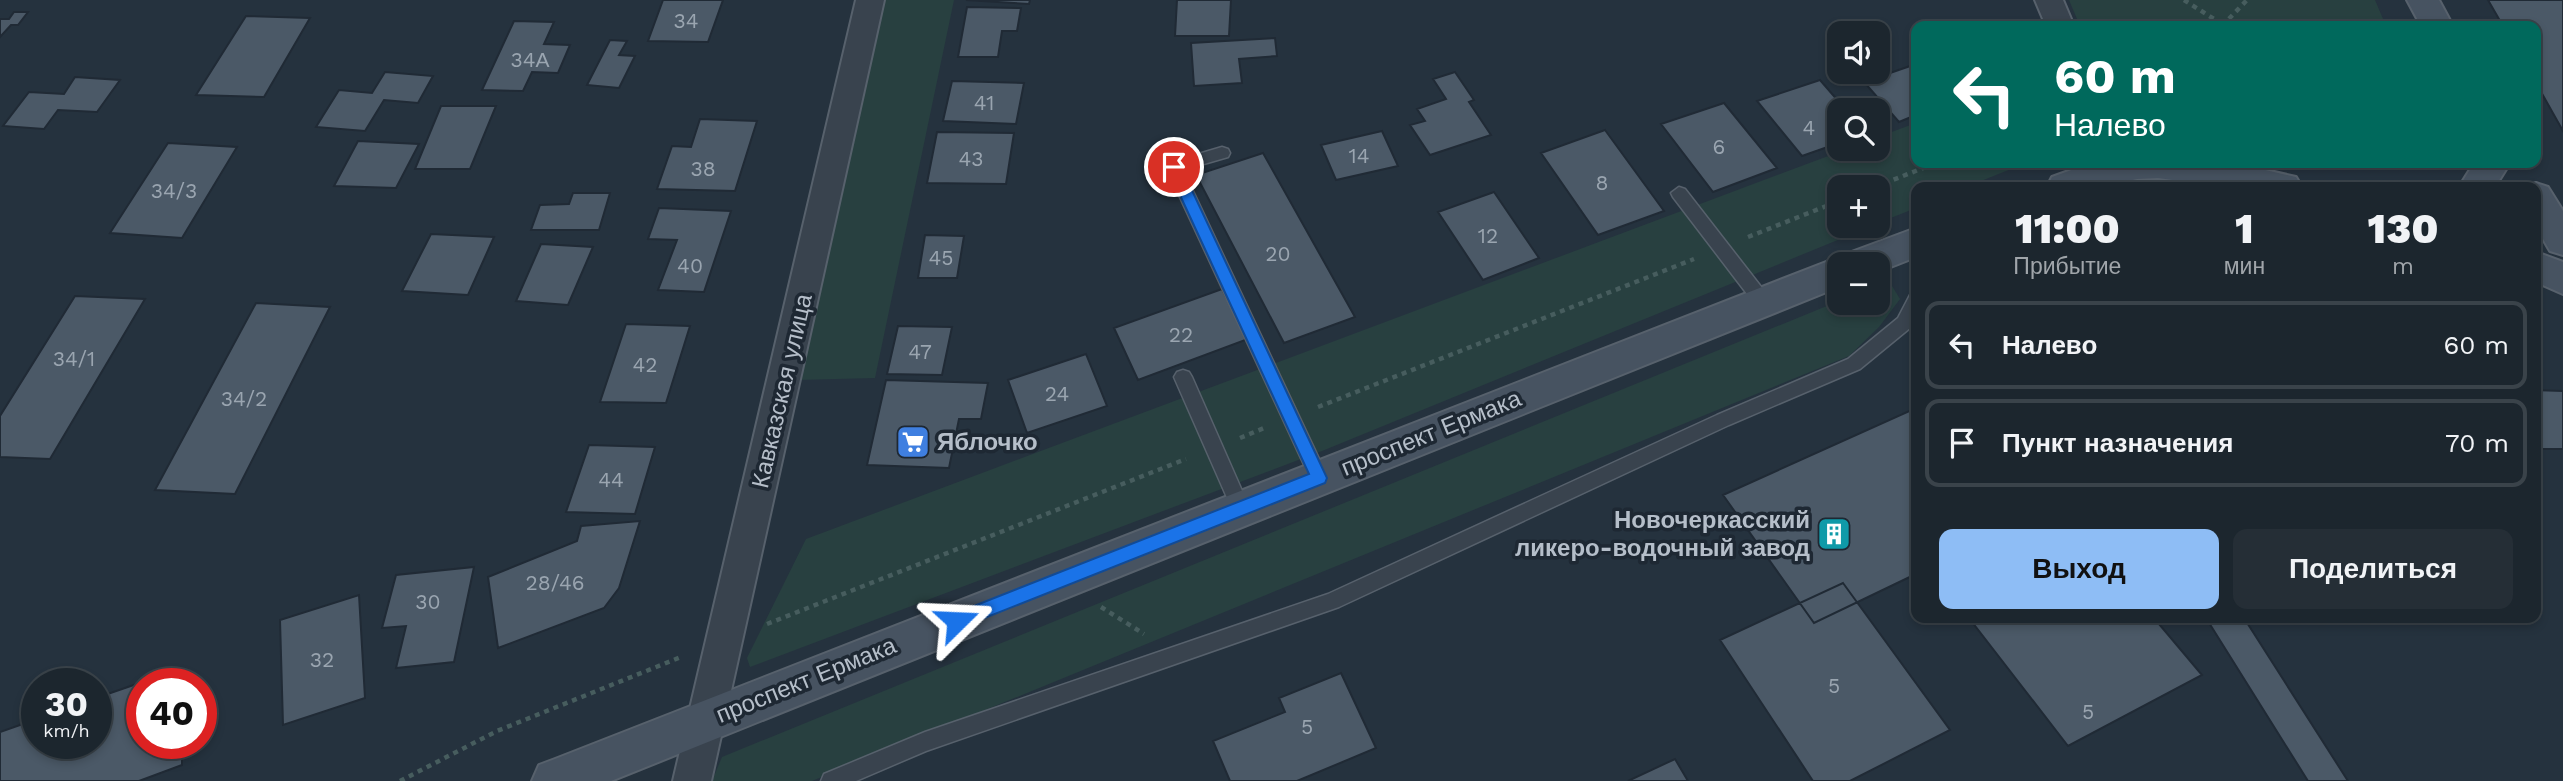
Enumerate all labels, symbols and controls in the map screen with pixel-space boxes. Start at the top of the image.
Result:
house number: 34 [673,8,699,33]
map controls [1827,21,1890,315]
button: sound [1827,21,1890,84]
house number: 34А [510,47,550,72]
text: 60 m [2054,47,2176,105]
icon: left [1939,49,2030,140]
house number: 41 [974,90,994,115]
button: search [1827,98,1890,161]
text: Налево [2054,106,2166,144]
house number: 4 [1803,115,1815,140]
house number: 6 [1713,134,1725,159]
pin [1144,137,1204,197]
house number: 14 [1348,143,1370,168]
house number: 43 [958,146,984,171]
icon: arrive [1155,148,1193,186]
house number: 38 [690,156,716,181]
house number: 8 [1596,170,1608,195]
button: + [1827,175,1890,238]
house number: 34/3 [151,178,197,203]
text: 11:00 [2015,204,2120,253]
text: 1 [2235,204,2254,253]
text: 130 [2367,204,2439,253]
house number: 12 [1478,223,1498,248]
house number: 20 [1265,241,1291,266]
house number: 45 [928,245,954,270]
button: − [1827,252,1890,315]
house number: 40 [677,253,703,278]
text: Прибытие [2013,253,2121,280]
text: мин [2224,253,2265,280]
text: m [2392,253,2414,280]
street label: Кавказская улица [746,291,818,491]
house number: 22 [1169,322,1193,347]
icon: left [1943,326,1981,364]
text: Налево [2002,330,2097,360]
text: 60 m [2443,330,2509,360]
house number: 47 [908,339,932,364]
house number: 34/1 [53,346,95,371]
house number: 42 [632,352,658,377]
house number: 24 [1045,381,1069,406]
street label: проспект Ермака [1337,384,1526,482]
house number: 34/2 [221,386,267,411]
supermarket icon: Яблочко [894,423,932,461]
icon: arrive [1943,424,1981,462]
place label: Яблочко [937,428,1038,456]
text: Пункт назначения [2002,428,2233,458]
text: 70 m [2445,428,2509,458]
house number: 44 [598,467,624,492]
place label: Новочеркасский ликеро-водочный завод [1515,506,1810,562]
building icon: Новочеркасский ликеро-водочный завод [1815,515,1853,553]
button: Выход [1939,529,2219,609]
button: Поделиться [2233,529,2513,609]
house number: 28/46 [525,570,585,595]
position arrow [920,584,994,658]
house number: 30 [415,589,441,614]
street label: проспект Ермака [712,631,901,729]
house number: 32 [310,647,334,672]
speed limit sign: 40 [126,668,217,759]
house number: 5 [1828,673,1840,698]
text: 30 [45,683,88,725]
house number: 5 [2082,699,2094,724]
house number: 5 [1301,714,1313,739]
text: km/h [43,720,90,741]

